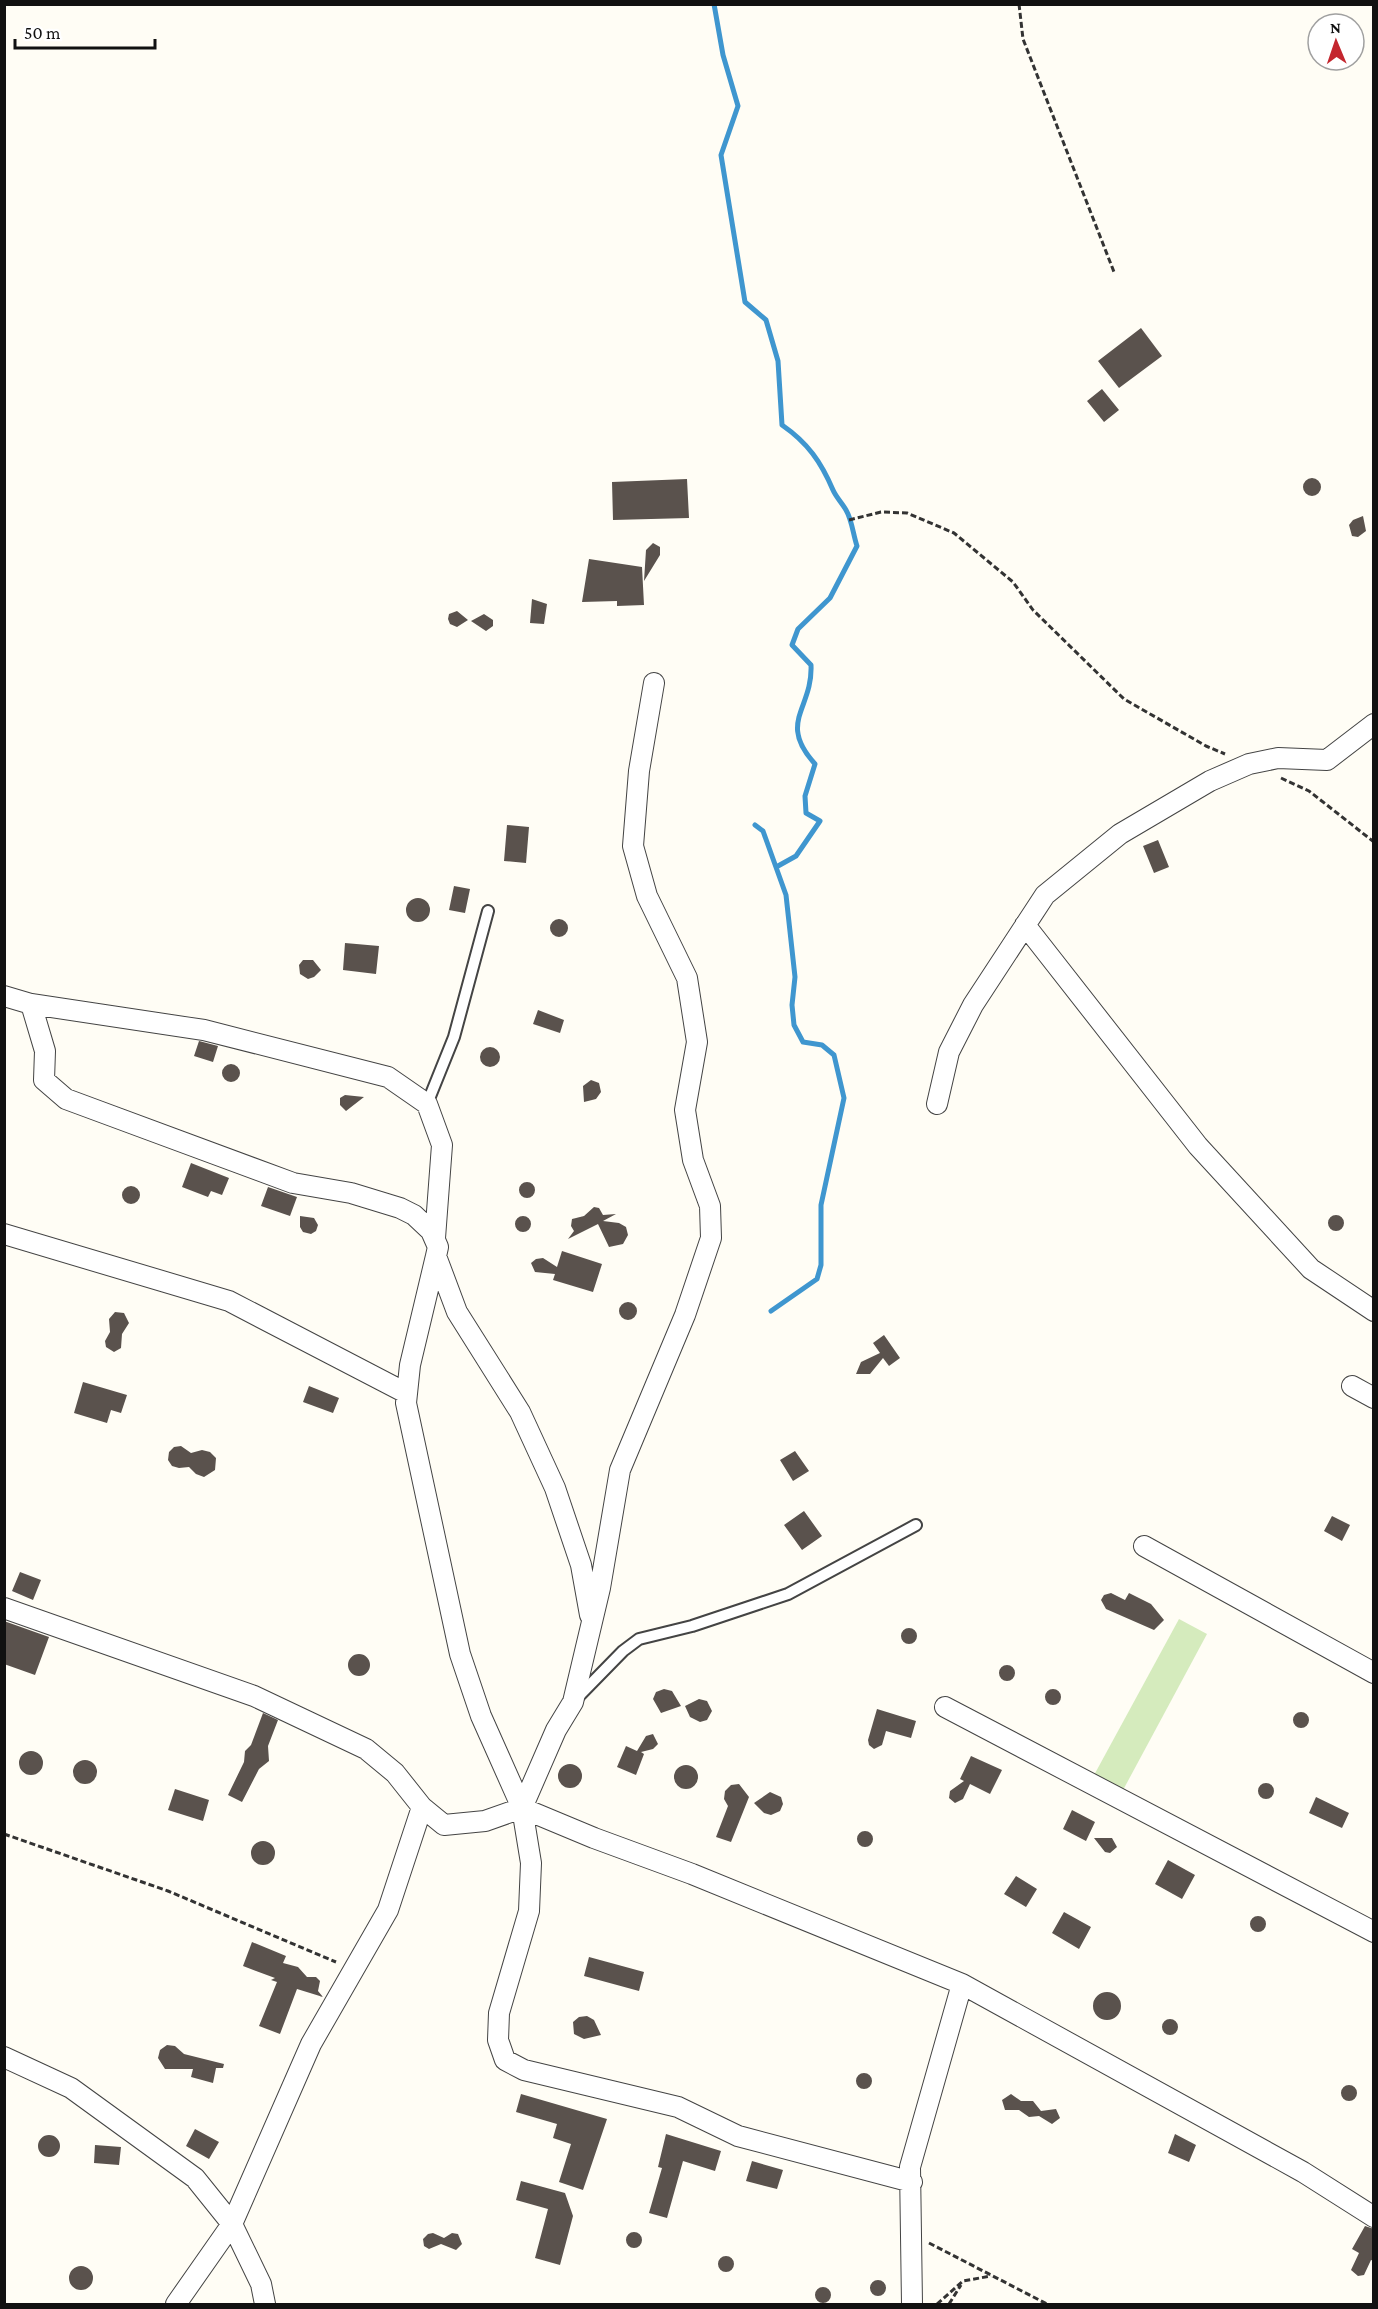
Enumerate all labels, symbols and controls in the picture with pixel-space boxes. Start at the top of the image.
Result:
scale bar [15,12,154,50]
north arrow [1306,12,1366,72]
text: N [1330,19,1341,36]
text: 50 m [24,23,61,43]

